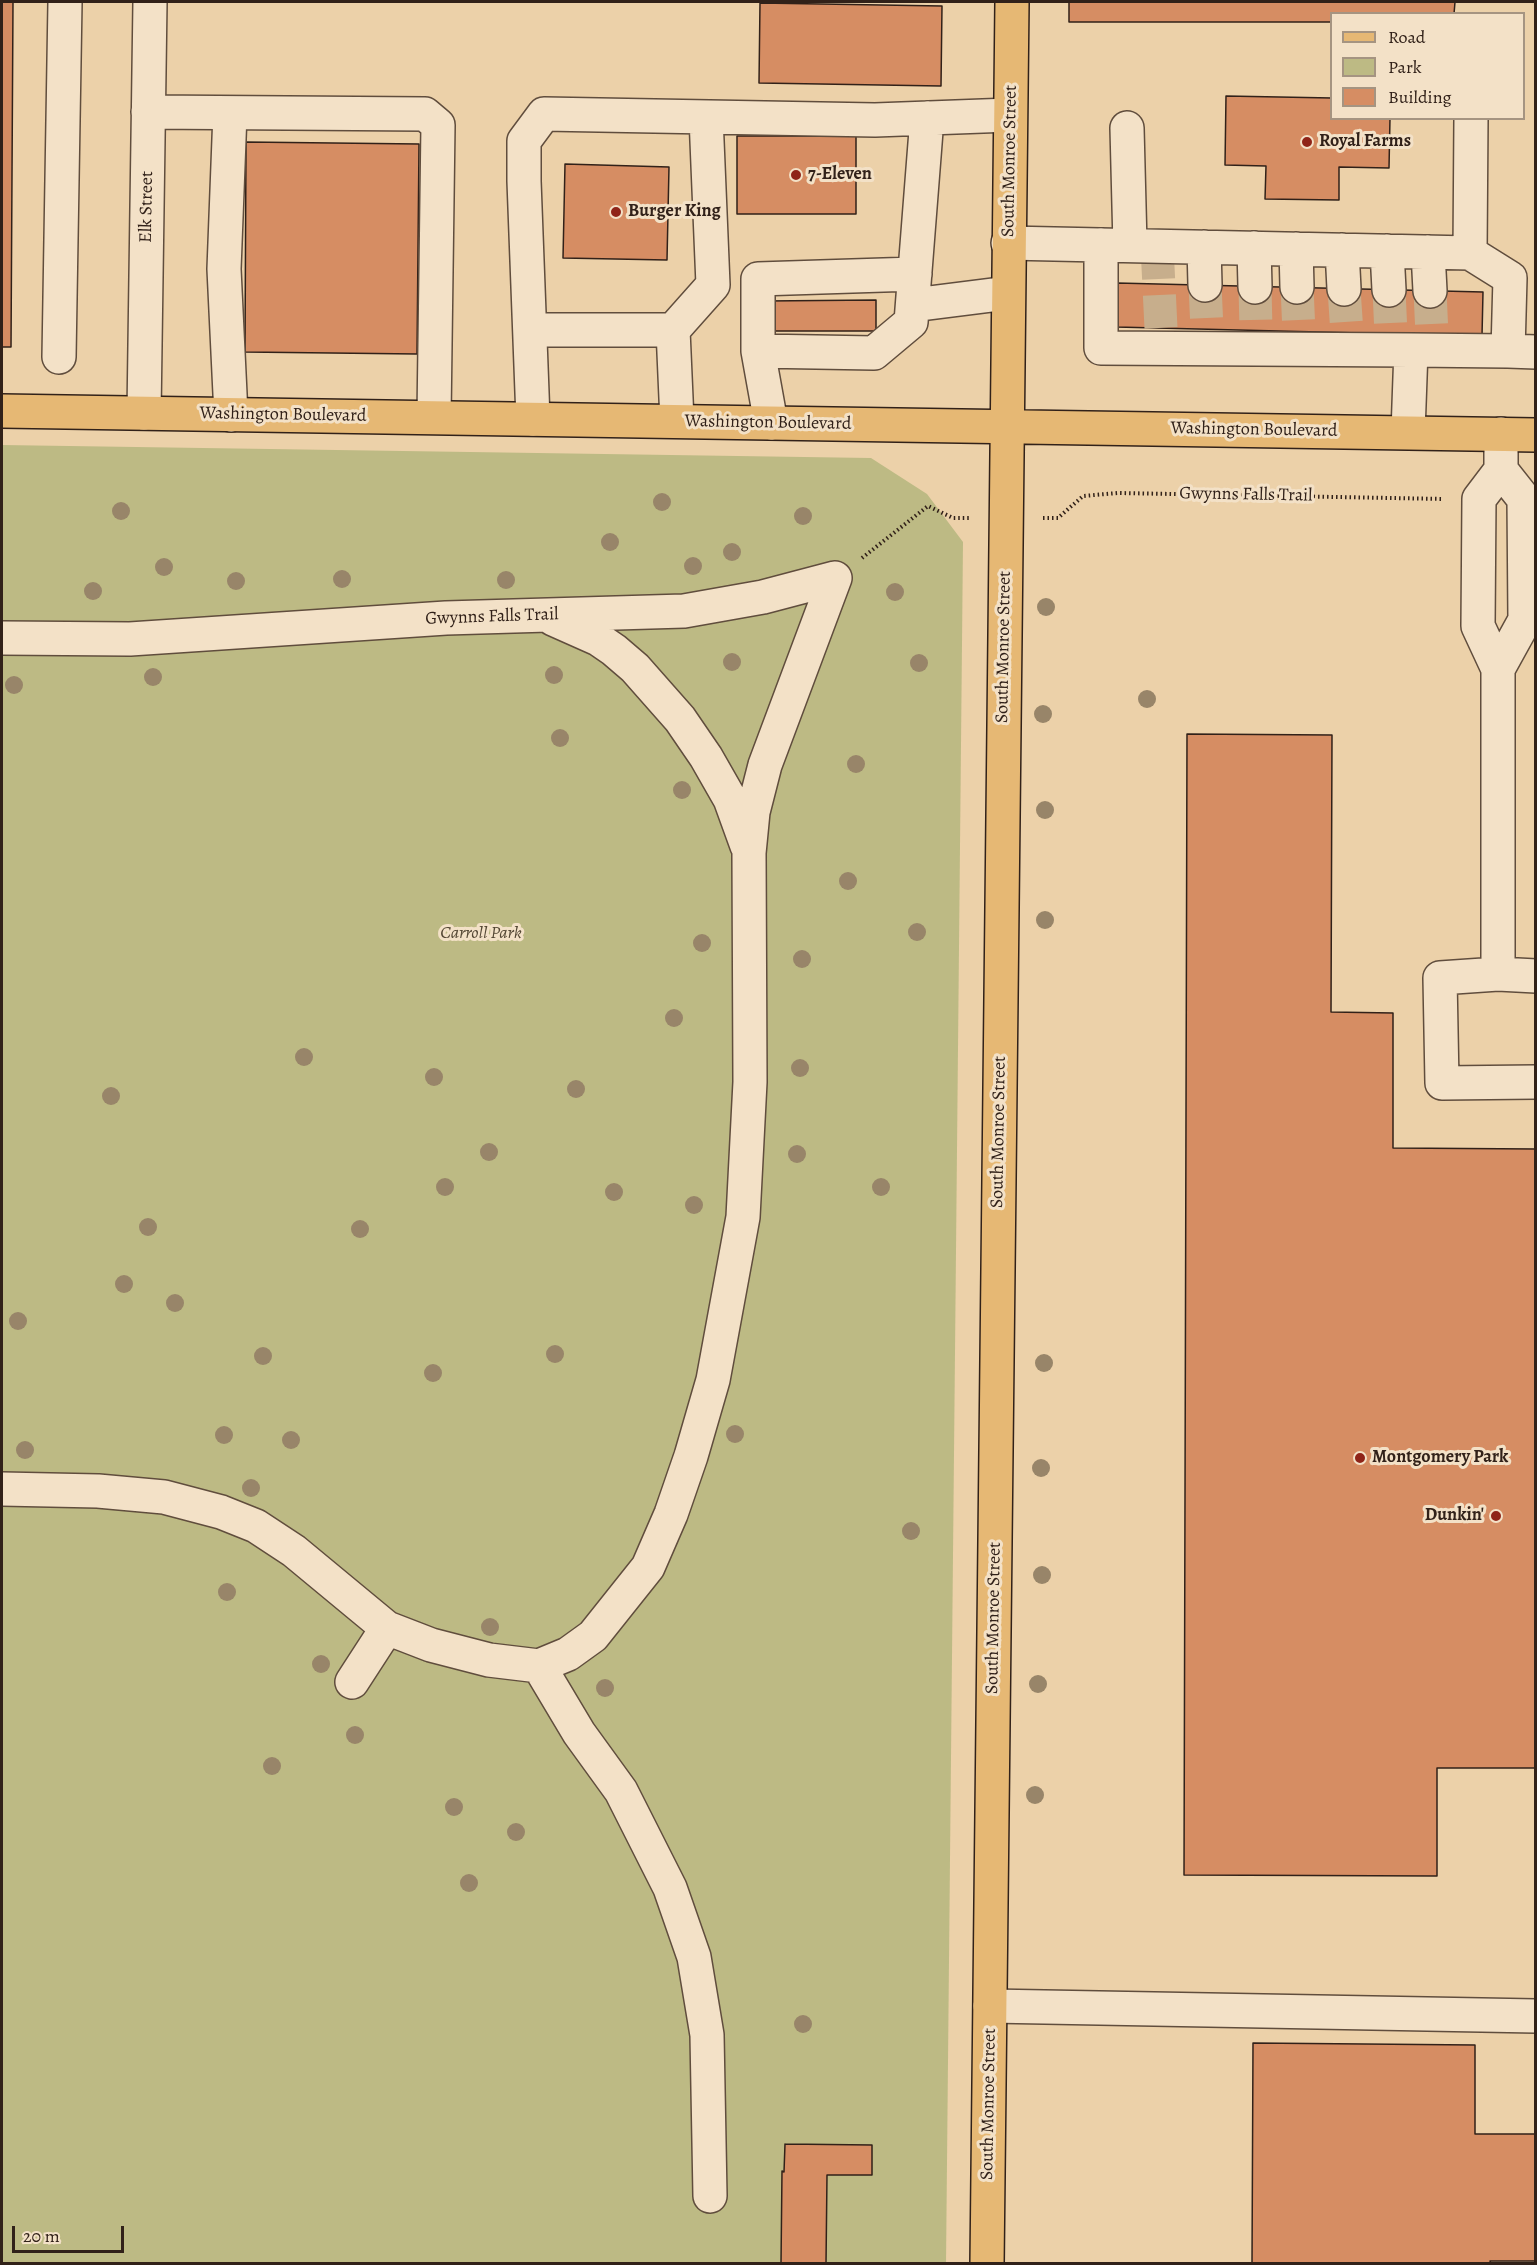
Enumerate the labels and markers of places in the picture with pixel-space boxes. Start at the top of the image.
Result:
place label: Royal Farms [1319,131,1411,153]
marker: Royal Farms [1300,135,1314,149]
place label: 7-Eleven [808,164,872,186]
marker: 7-Eleven [789,168,803,182]
place label: Burger King [628,201,721,223]
marker: Burger King [609,205,623,219]
place label: Montgomery Park [1372,1447,1508,1469]
marker: Montgomery Park [1353,1451,1367,1465]
place label: Dunkin' [1425,1505,1484,1527]
marker: Dunkin' [1489,1509,1503,1523]

